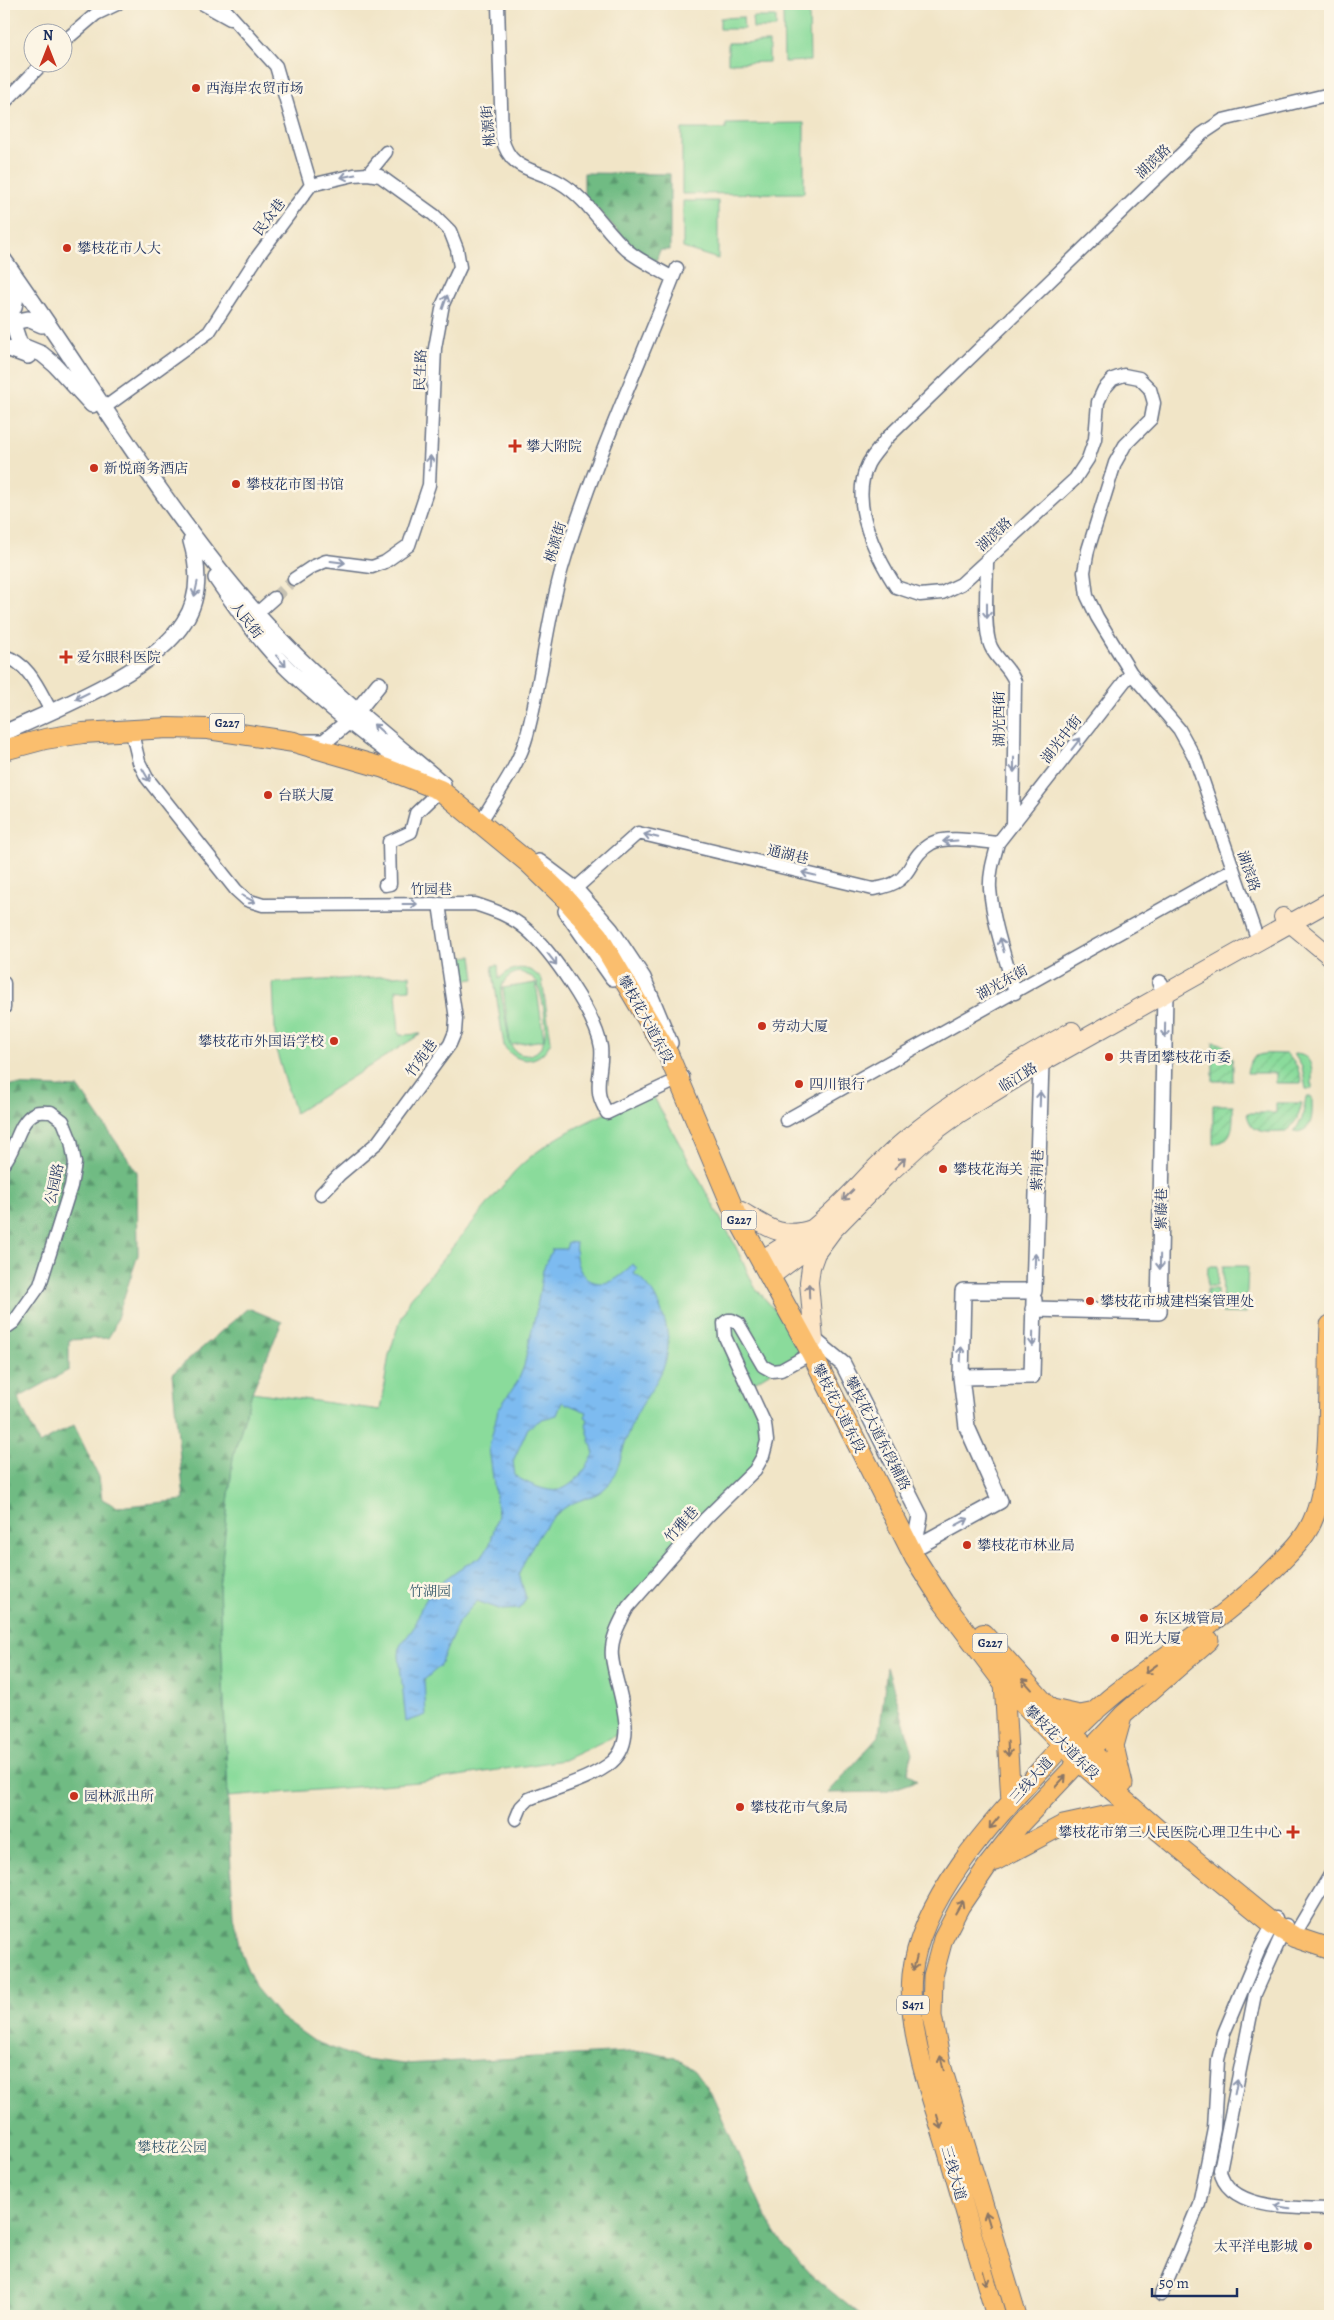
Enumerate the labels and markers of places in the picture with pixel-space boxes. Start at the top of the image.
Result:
place label: 西海岸农贸市场 [206,79,304,98]
marker: 西海岸农贸市场 [190,82,202,94]
place label: 攀枝花市人大 [77,239,161,258]
marker: 攀枝花市人大 [61,242,73,254]
place label: 攀大附院 [526,437,582,456]
marker: 攀大附院 [508,439,522,453]
place label: 新悦商务酒店 [104,459,188,478]
marker: 新悦商务酒店 [88,462,100,474]
place label: 攀枝花市图书馆 [246,475,344,494]
marker: 攀枝花市图书馆 [230,478,242,490]
place label: 爱尔眼科医院 [77,648,161,667]
marker: 爱尔眼科医院 [59,650,73,664]
place label: 台联大厦 [278,786,334,805]
marker: 台联大厦 [262,789,274,801]
place label: 劳动大厦 [772,1017,828,1036]
marker: 劳动大厦 [756,1020,768,1032]
place label: 攀枝花市外国语学校 [198,1032,324,1051]
marker: 攀枝花市外国语学校 [328,1035,340,1047]
place label: 共青团攀枝花市委 [1119,1048,1231,1067]
marker: 共青团攀枝花市委 [1103,1051,1115,1063]
place label: 四川银行 [809,1075,865,1094]
marker: 四川银行 [793,1078,805,1090]
place label: 攀枝花海关 [953,1160,1023,1179]
marker: 攀枝花海关 [937,1163,949,1175]
place label: 攀枝花市城建档案管理处 [1100,1292,1254,1311]
marker: 攀枝花市城建档案管理处 [1084,1295,1096,1307]
place label: 攀枝花市林业局 [977,1536,1075,1555]
marker: 攀枝花市林业局 [961,1539,973,1551]
place label: 东区城管局 [1154,1609,1224,1628]
marker: 东区城管局 [1138,1612,1150,1624]
place label: 阳光大厦 [1125,1629,1181,1648]
marker: 阳光大厦 [1109,1632,1121,1644]
place label: 园林派出所 [84,1787,154,1806]
marker: 园林派出所 [68,1790,80,1802]
place label: 攀枝花市气象局 [750,1798,848,1817]
marker: 攀枝花市气象局 [734,1801,746,1813]
place label: 攀枝花市第三人民医院心理卫生中心 [1058,1823,1282,1842]
marker: 攀枝花市第三人民医院心理卫生中心 [1286,1825,1300,1839]
place label: 太平洋电影城 [1214,2237,1298,2256]
marker: 太平洋电影城 [1302,2240,1314,2252]

